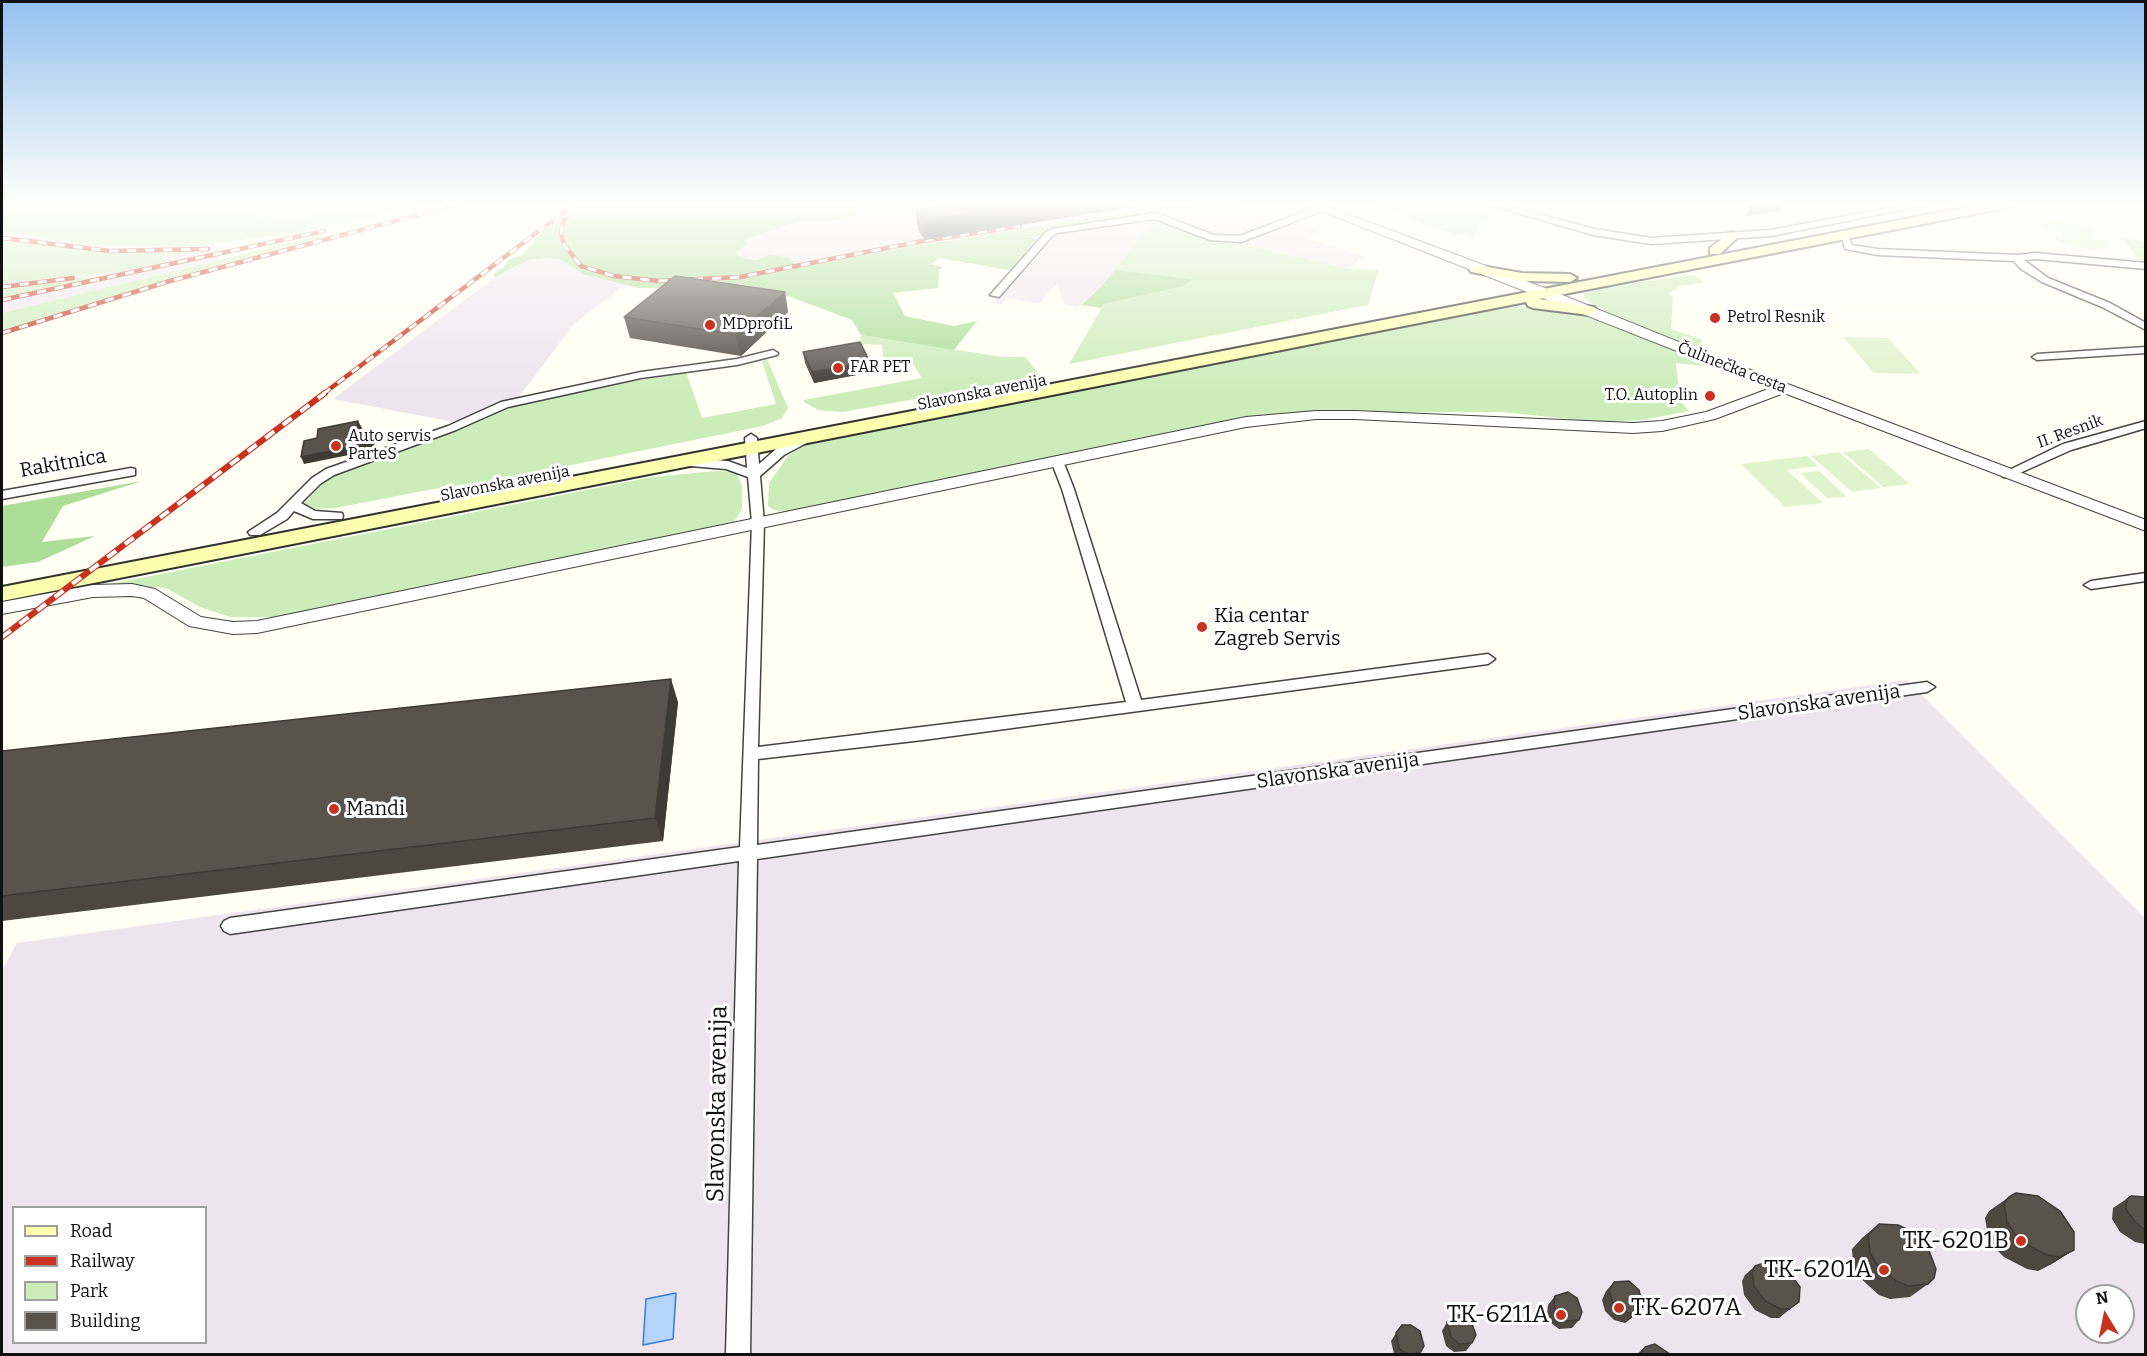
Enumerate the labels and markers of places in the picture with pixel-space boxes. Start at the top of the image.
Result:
place label: Petrol Resnik [1727,308,1825,328]
marker: Petrol Resnik [1708,311,1722,325]
place label: MDprofiL [722,315,792,335]
marker: MDprofiL [703,318,717,332]
place label: FAR PET [850,358,910,378]
marker: FAR PET [831,361,845,375]
place label: T.O. Autoplin [1605,386,1698,406]
marker: T.O. Autoplin [1703,389,1717,403]
place label: Auto servis ParteS [348,427,431,465]
marker: Auto servis ParteS [329,439,343,453]
place label: Kia centar Zagreb Servis [1214,604,1341,651]
marker: Kia centar Zagreb Servis [1195,620,1209,634]
place label: Mandi [346,797,405,821]
marker: Mandi [327,802,341,816]
place label: TK-6201B [1902,1227,2009,1255]
marker: TK-6201B [2014,1234,2028,1248]
place label: TK-6201A [1764,1256,1872,1284]
marker: TK-6201A [1877,1263,1891,1277]
place label: TK-6207A [1631,1294,1741,1322]
place label: TK-6211A [1447,1301,1549,1329]
marker: TK-6207A [1612,1301,1626,1315]
marker: TK-6211A [1554,1308,1568,1322]

